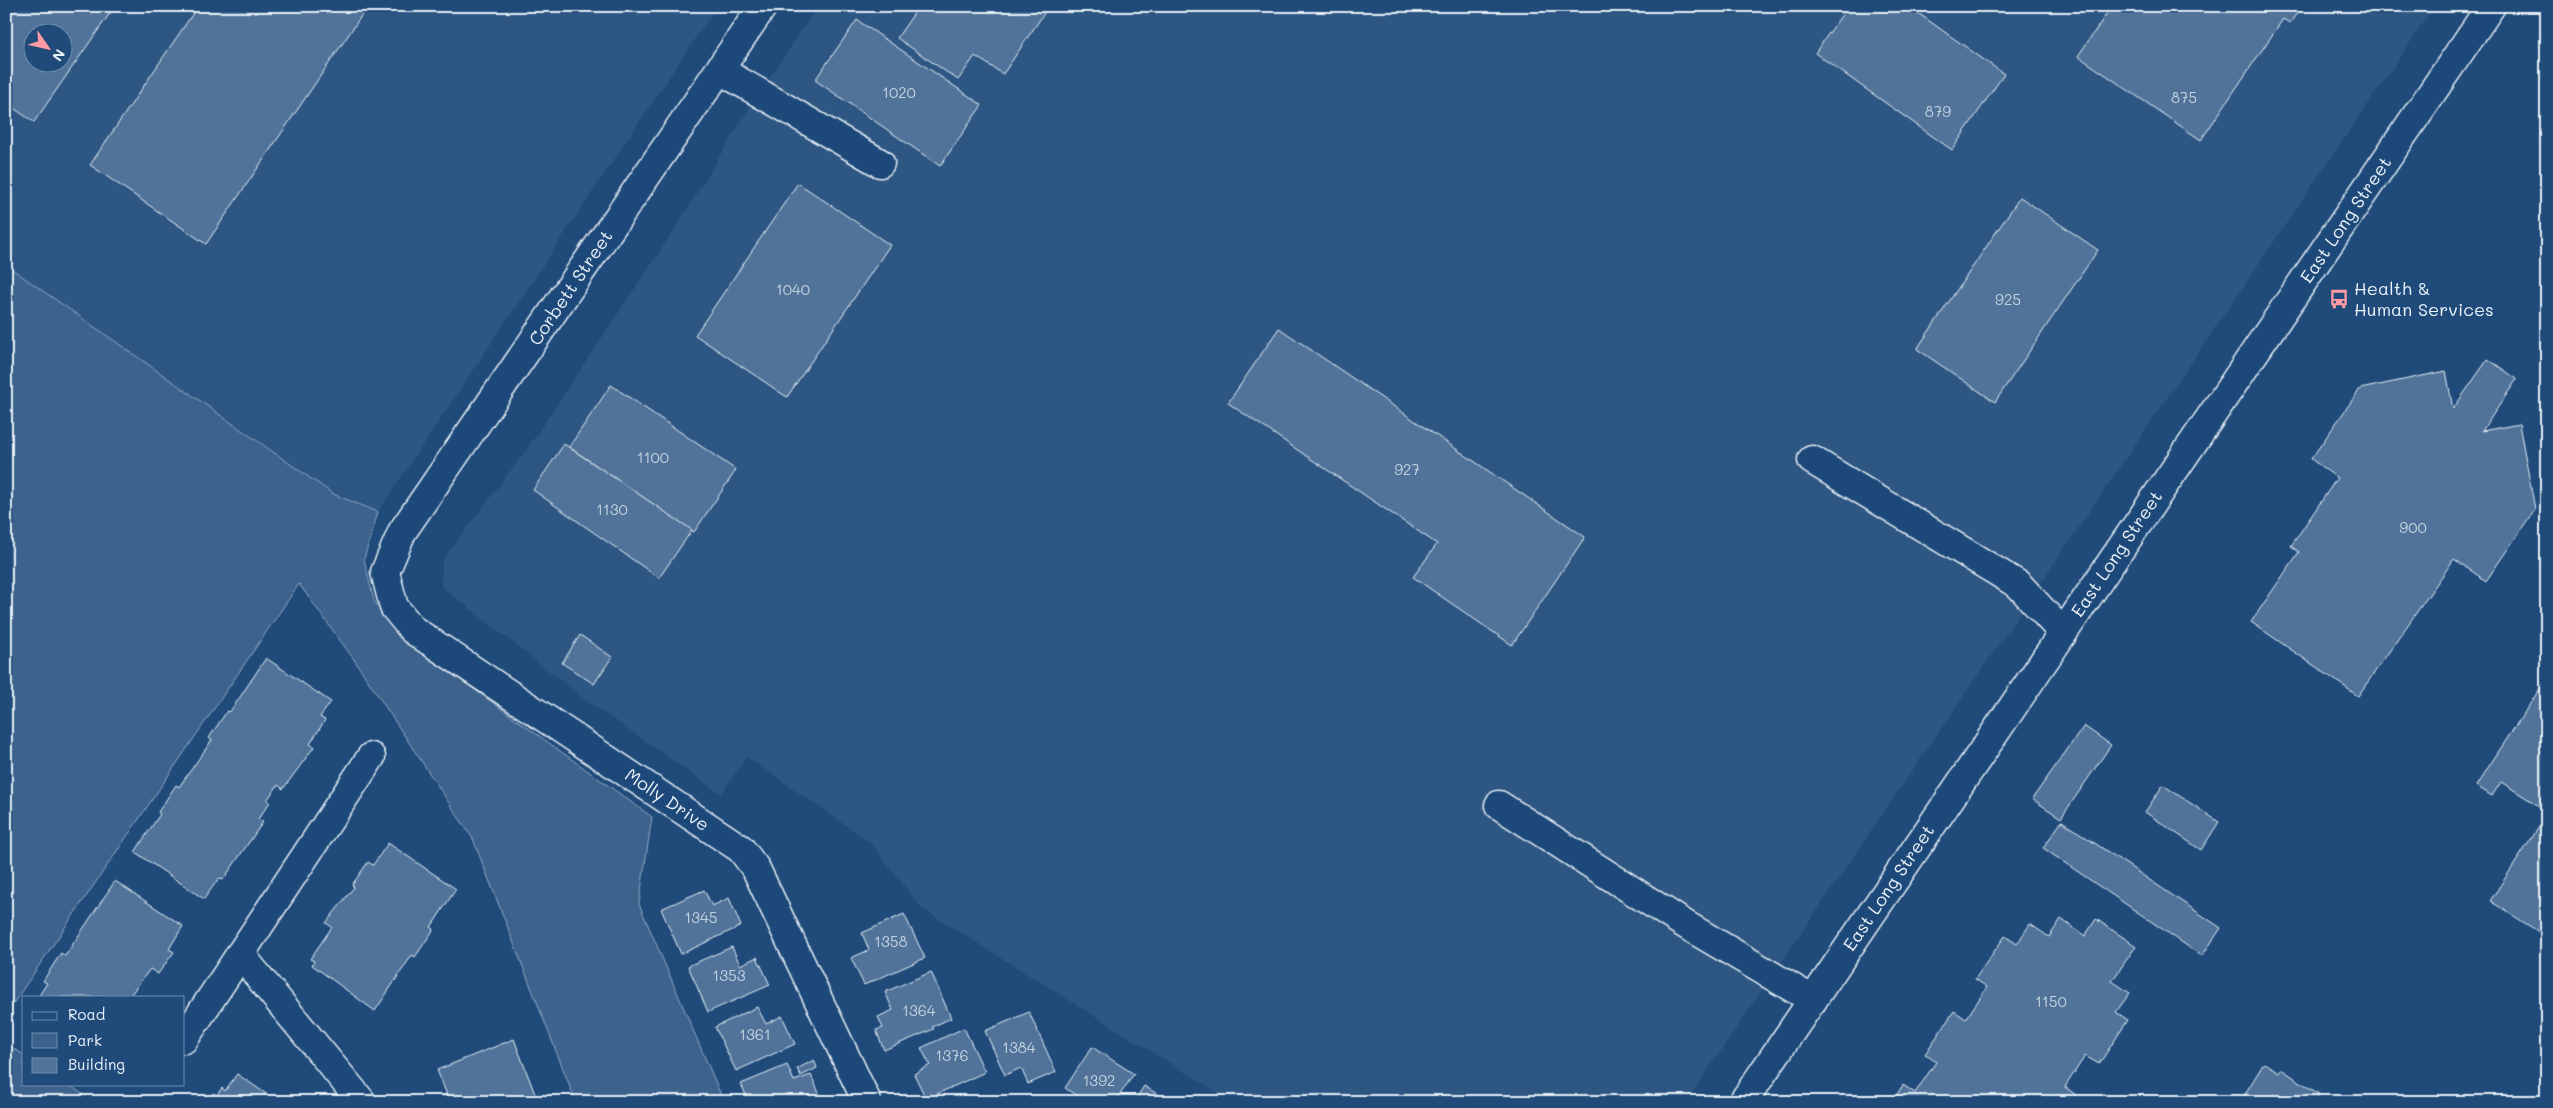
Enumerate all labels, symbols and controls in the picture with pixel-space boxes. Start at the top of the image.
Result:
north arrow [22,22,72,72]
text: N [48,46,70,65]
house number: 1020 [882,82,916,102]
house number: 875 [2171,87,2197,107]
house number: 879 [1925,101,1951,121]
street label: East Long Street [2294,152,2396,287]
street label: Corbett Street [523,225,618,350]
place label: Health & Human Services [2354,276,2494,321]
house number: 1040 [776,279,810,299]
bus stop icon: Health & Human Services [2328,288,2350,310]
house number: 925 [1995,289,2021,309]
house number: 1100 [637,447,669,467]
house number: 927 [1394,459,1420,479]
street label: East Long Street [2065,486,2167,621]
house number: 1130 [596,499,628,519]
house number: 900 [2399,517,2427,537]
street label: Molly Drive [621,762,714,836]
street label: East Long Street [1837,820,1939,955]
house number: 1345 [684,907,718,927]
house number: 1358 [874,931,908,951]
house number: 1353 [712,965,746,985]
house number: 1150 [2035,991,2067,1011]
legend [22,996,185,1086]
house number: 1364 [902,1000,936,1020]
text: Road [68,1004,105,1024]
house number: 1361 [739,1024,771,1044]
text: Park [68,1030,102,1050]
house number: 1384 [1002,1037,1036,1057]
house number: 1376 [936,1045,968,1065]
text: Building [68,1054,125,1074]
house number: 1392 [1083,1070,1115,1090]

